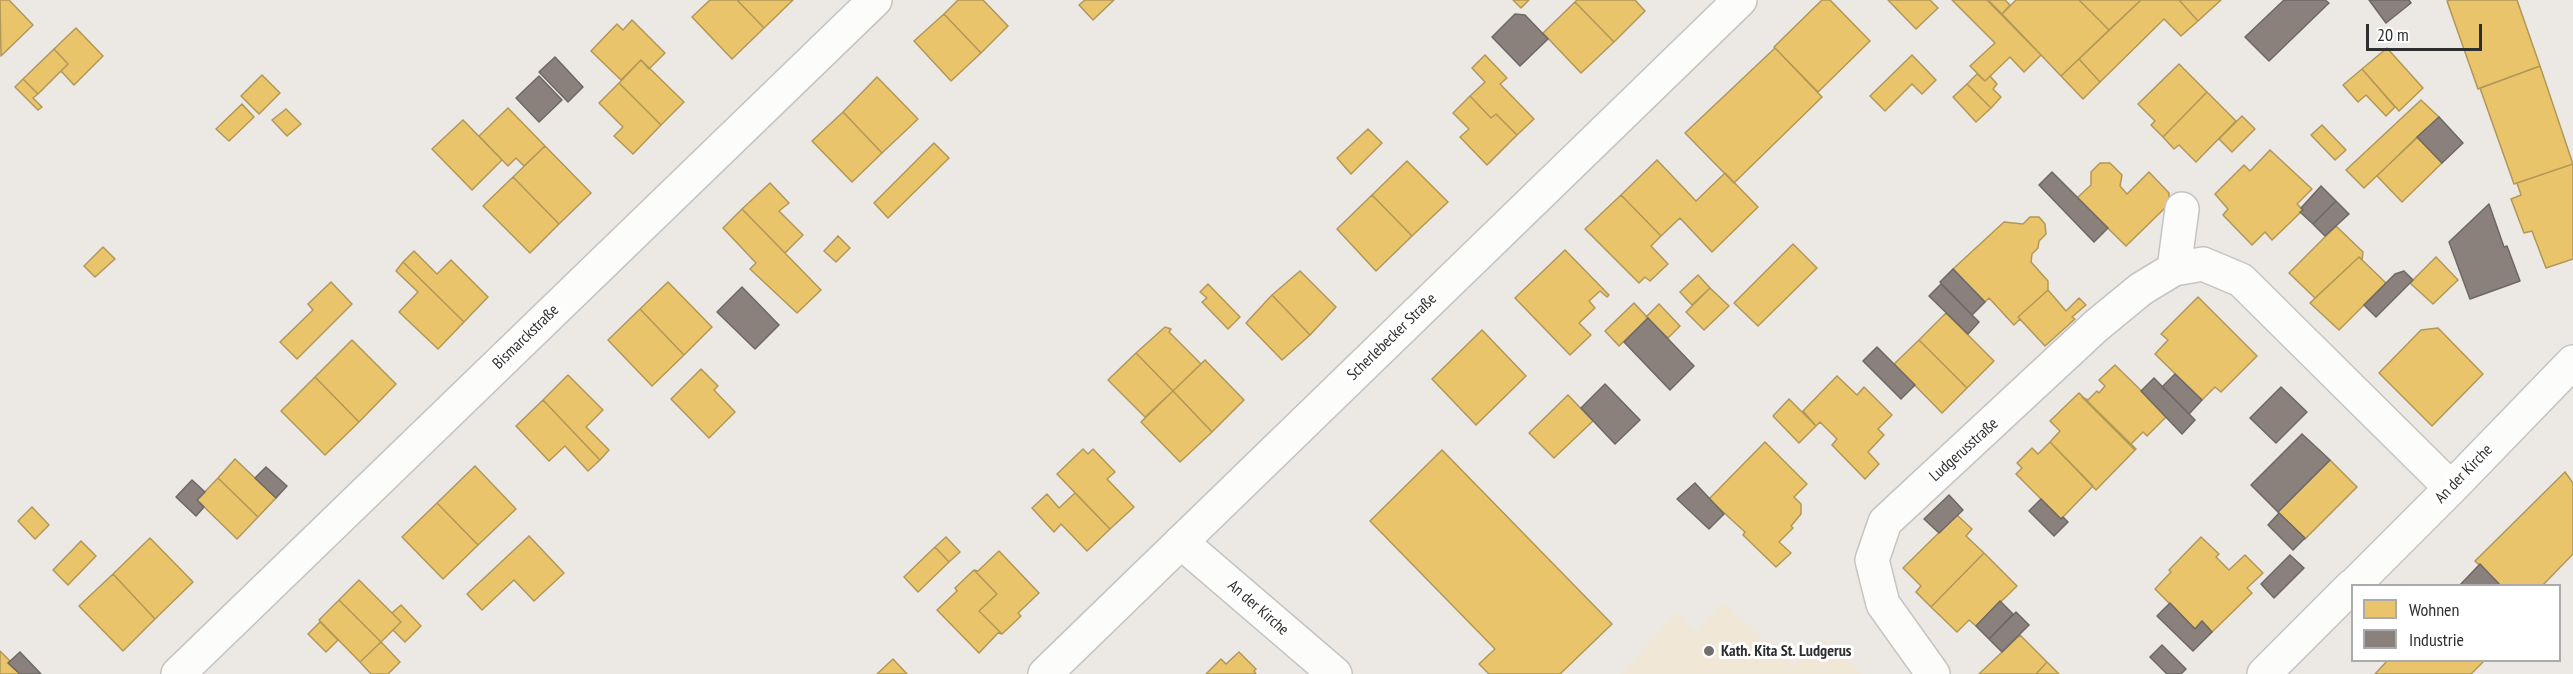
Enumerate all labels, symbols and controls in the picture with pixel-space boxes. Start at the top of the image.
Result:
scale bar [2369,12,2484,50]
text: 20 m [2377,23,2409,46]
street label: Scherlebecker Straße [1343,289,1441,385]
street label: Bismarckstraße [489,301,563,373]
street label: Ludgerusstraße [1926,414,2002,486]
street label: An der Kirche [2431,441,2497,507]
street label: An der Kirche [1224,576,1292,640]
legend [2351,584,2561,662]
text: Wohnen [2409,598,2459,621]
text: Industrie [2409,628,2464,651]
place label: Kath. Kita St. Ludgerus [1721,641,1851,661]
marker: Kath. Kita St. Ludgerus [1702,644,1716,658]

